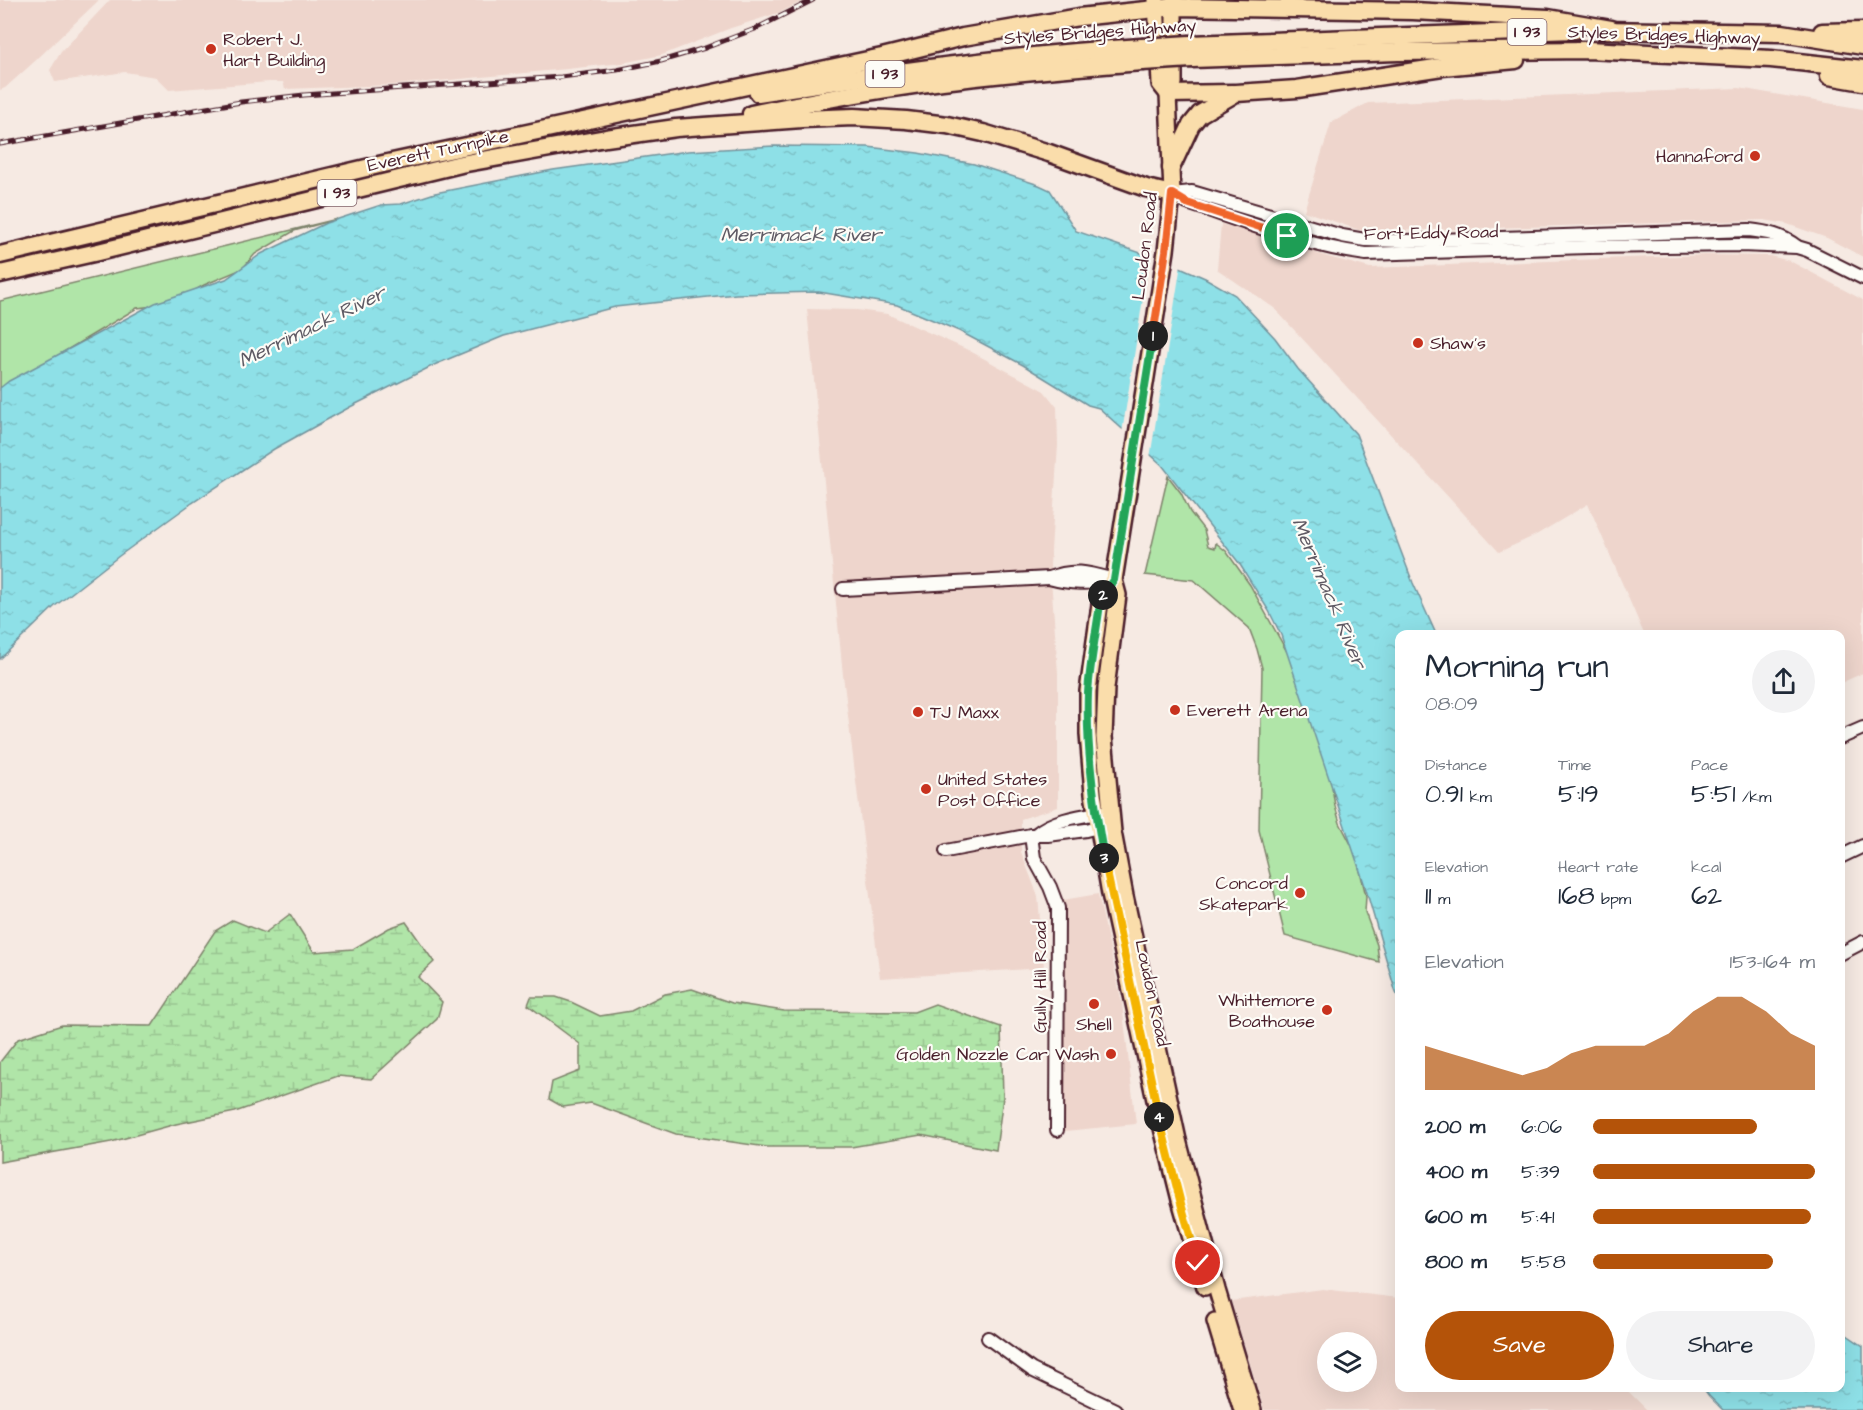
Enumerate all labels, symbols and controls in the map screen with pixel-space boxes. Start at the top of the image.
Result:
street label: Styles Bridges Highway [1003,13,1197,52]
road number: I 93 [1508,19,1546,45]
street label: Styles Bridges Highway [1567,19,1761,52]
place label: Robert J. Hart Building [223,27,325,74]
marker: Robert J. Hart Building [204,42,218,56]
road number: I 93 [866,61,904,87]
street label: Everett Turnpike [365,124,511,178]
place label: Hannaford [1656,144,1743,169]
marker: Hannaford [1748,149,1762,163]
road number: I 93 [318,180,356,206]
street label: Loudon Road [1126,191,1164,301]
pin [1261,210,1312,261]
icon: arrive [1270,219,1303,252]
street label: Fort Eddy Road [1364,219,1498,248]
water label: Merrimack River [721,221,883,249]
water label: Merrimack River [234,278,392,375]
pin: 1 [1138,321,1168,351]
text: 1 [1152,325,1154,347]
place label: Shaw's [1430,331,1486,356]
marker: Shaw's [1411,336,1425,350]
water label: Merrimack River [1285,514,1374,674]
pin: 2 [1088,580,1118,610]
text: 2 [1098,584,1108,606]
text: Morning run [1425,644,1609,690]
button: share [1752,650,1815,713]
text: 08:09 [1425,690,1478,718]
place label: Everett Arena [1187,698,1308,723]
place label: TJ Maxx [930,700,999,725]
marker: Everett Arena [1168,703,1182,717]
marker: TJ Maxx [911,705,925,719]
text: Distance [1425,754,1487,776]
text: Time [1558,754,1592,776]
text: Pace [1691,754,1728,776]
place label: United States Post Office [938,767,1047,813]
text: 0.91 [1425,776,1463,812]
text: 5:19 [1558,776,1599,812]
text: 5:51 [1691,776,1735,812]
marker: United States Post Office [919,782,933,796]
text: km [1463,786,1492,808]
text: /km [1735,786,1771,808]
pin: 3 [1089,843,1119,873]
text: 3 [1100,847,1108,869]
text: Elevation [1425,856,1488,878]
text: Heart rate [1558,856,1638,878]
text: kcal [1691,856,1722,878]
place label: Concord Skatepark [1199,871,1288,917]
text: 11 [1425,878,1432,914]
text: 168 [1558,878,1595,914]
text: 62 [1691,878,1722,914]
marker: Concord Skatepark [1293,886,1307,900]
text: m [1432,888,1451,910]
text: bpm [1595,888,1631,910]
street label: Gully Hill Road [1028,921,1054,1033]
street label: Loudon Road [1128,937,1176,1049]
text: Elevation [1425,948,1504,976]
text: 153–164 m [1730,948,1815,976]
place label: Whittemore Boathouse [1218,988,1315,1034]
marker: Shell [1087,997,1101,1011]
marker: Whittemore Boathouse [1320,1003,1334,1017]
place label: Shell [1076,1012,1112,1037]
place label: Golden Nozzle Car Wash [896,1042,1099,1067]
marker: Golden Nozzle Car Wash [1104,1047,1118,1061]
pin: 4 [1144,1102,1174,1132]
text: 4 [1154,1106,1164,1128]
text: 200 m [1425,1113,1485,1141]
text: 6:06 [1521,1113,1562,1141]
text: 400 m [1425,1158,1487,1186]
text: 5:39 [1521,1158,1560,1186]
text: 600 m [1425,1203,1486,1231]
text: 5:41 [1521,1203,1555,1231]
pin [1172,1237,1223,1288]
icon: check [1181,1246,1214,1279]
text: 800 m [1425,1248,1487,1276]
text: 5:58 [1521,1248,1566,1276]
button: Save [1425,1311,1614,1380]
button: Share [1626,1311,1815,1380]
map controls [1317,1332,1377,1392]
button: layers [1317,1332,1377,1392]

